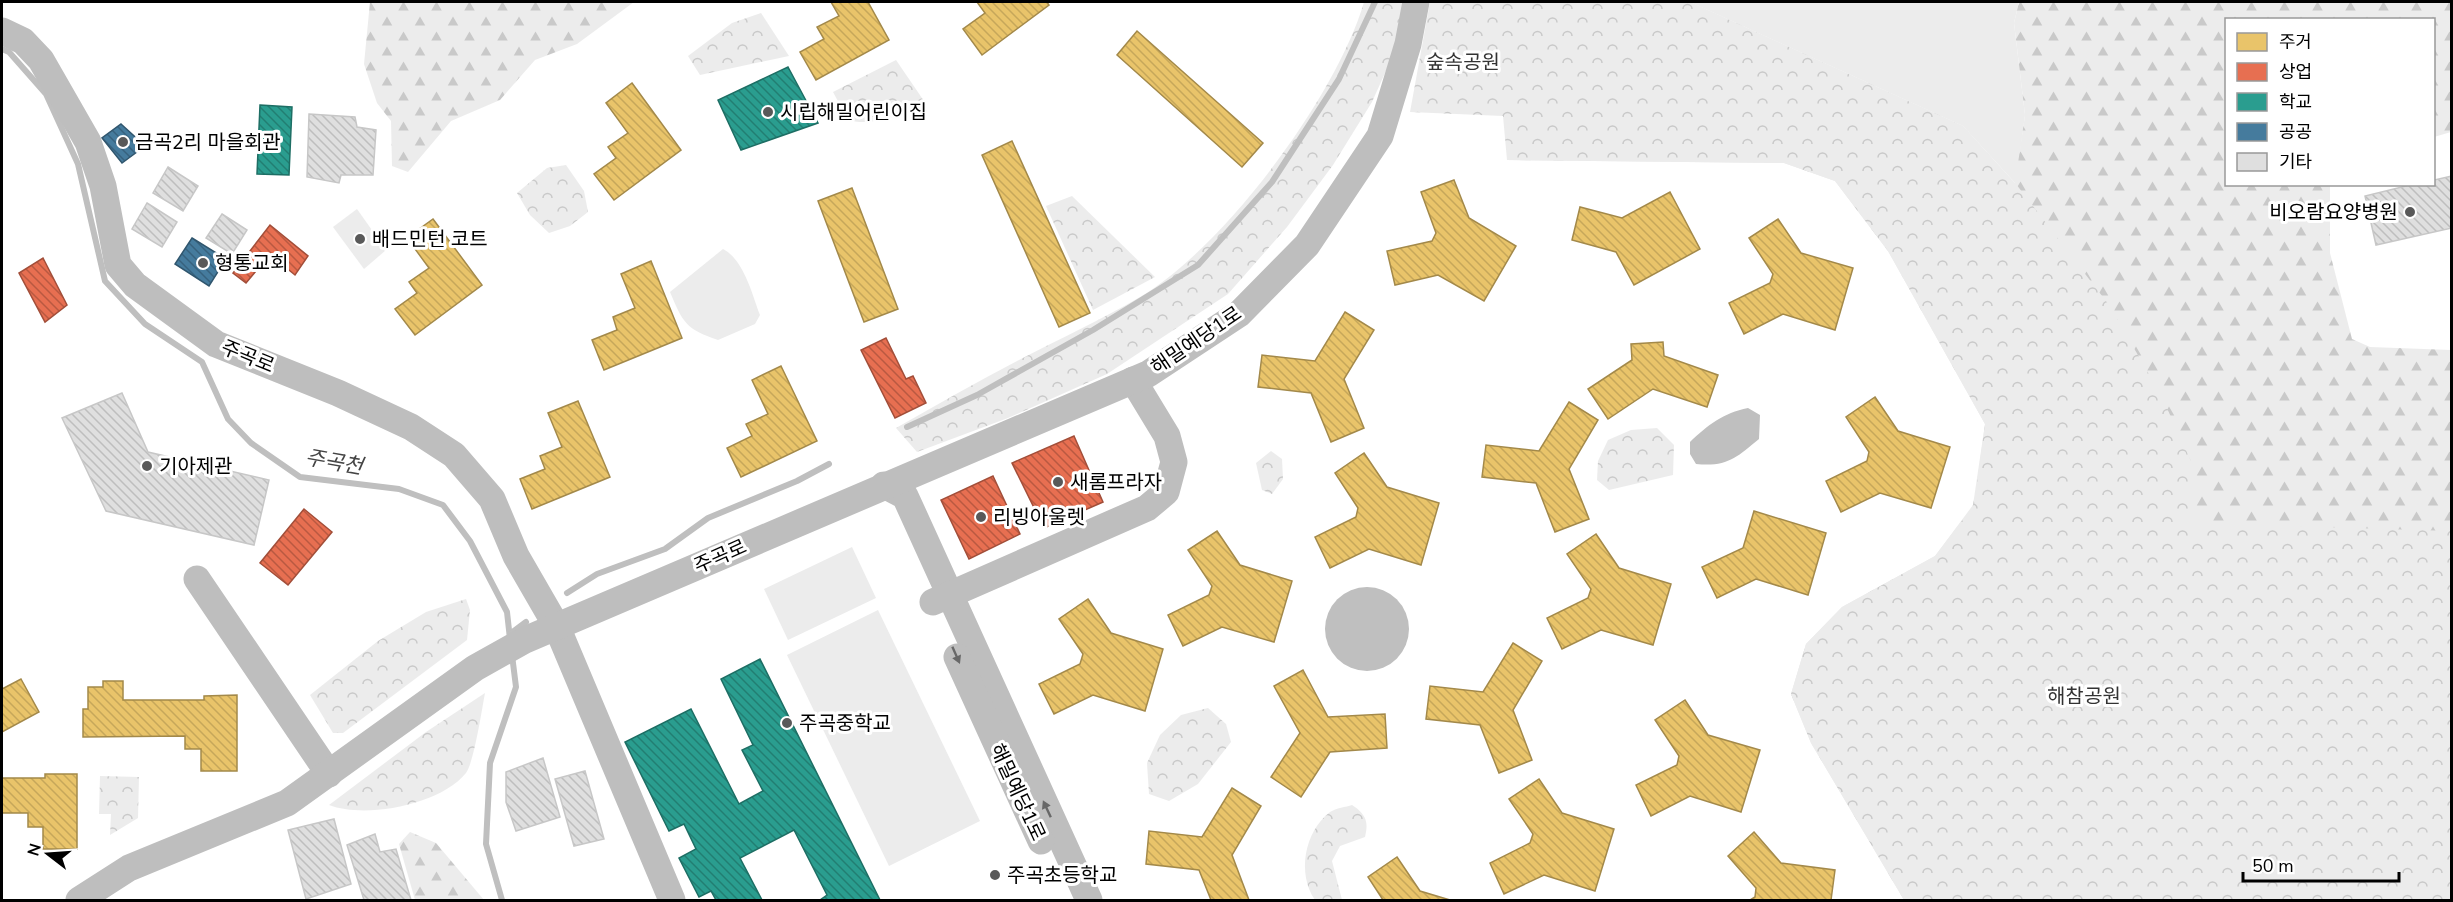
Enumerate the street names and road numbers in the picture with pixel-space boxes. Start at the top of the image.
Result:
street label: 해밀예당1로 [1146,300,1247,381]
street label: 주곡로 [217,334,278,379]
street label: 주곡로 [689,533,751,580]
street label: 해밀예당1로 [983,739,1052,845]

